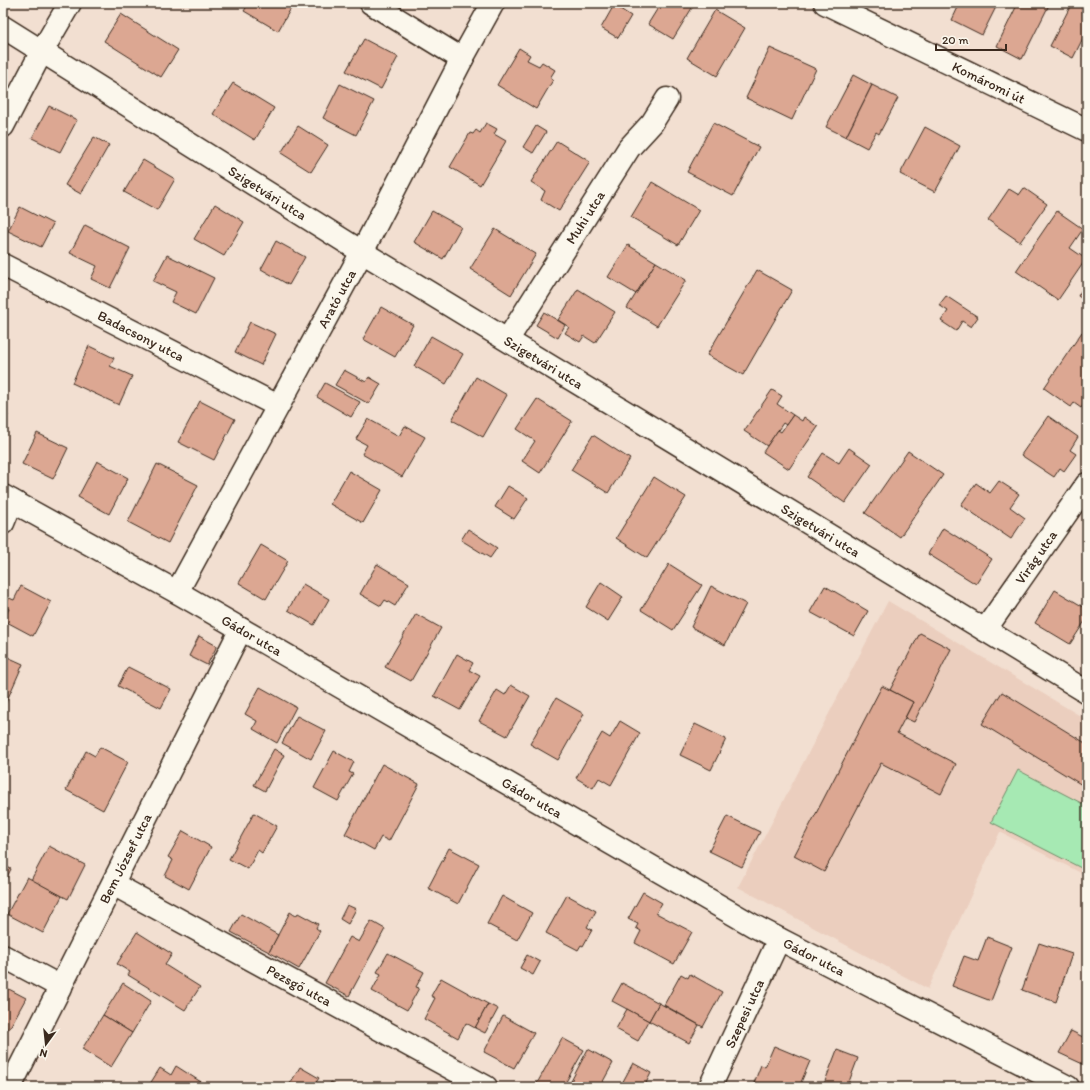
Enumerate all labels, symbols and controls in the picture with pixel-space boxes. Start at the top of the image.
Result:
scale bar [936,26,1006,52]
text: 20 m [942,33,969,47]
street label: Komáromi út [949,58,1028,108]
street label: Szigetvári utca [225,162,310,224]
street label: Muhi utca [562,187,609,248]
street label: Arató utca [314,266,360,331]
street label: Badacsony utca [95,307,187,365]
street label: Szigetvári utca [501,332,586,393]
street label: Szigetvári utca [778,500,863,561]
street label: Virág utca [1012,527,1061,588]
street label: Gádor utca [218,611,285,660]
street label: Gádor utca [499,774,566,822]
street label: Bem József utca [96,810,156,907]
street label: Gádor utca [780,934,848,980]
street label: Pezsgő utca [264,961,335,1011]
street label: Szepesi utca [721,977,768,1051]
north arrow [26,1024,66,1064]
text: N [38,1046,49,1060]

